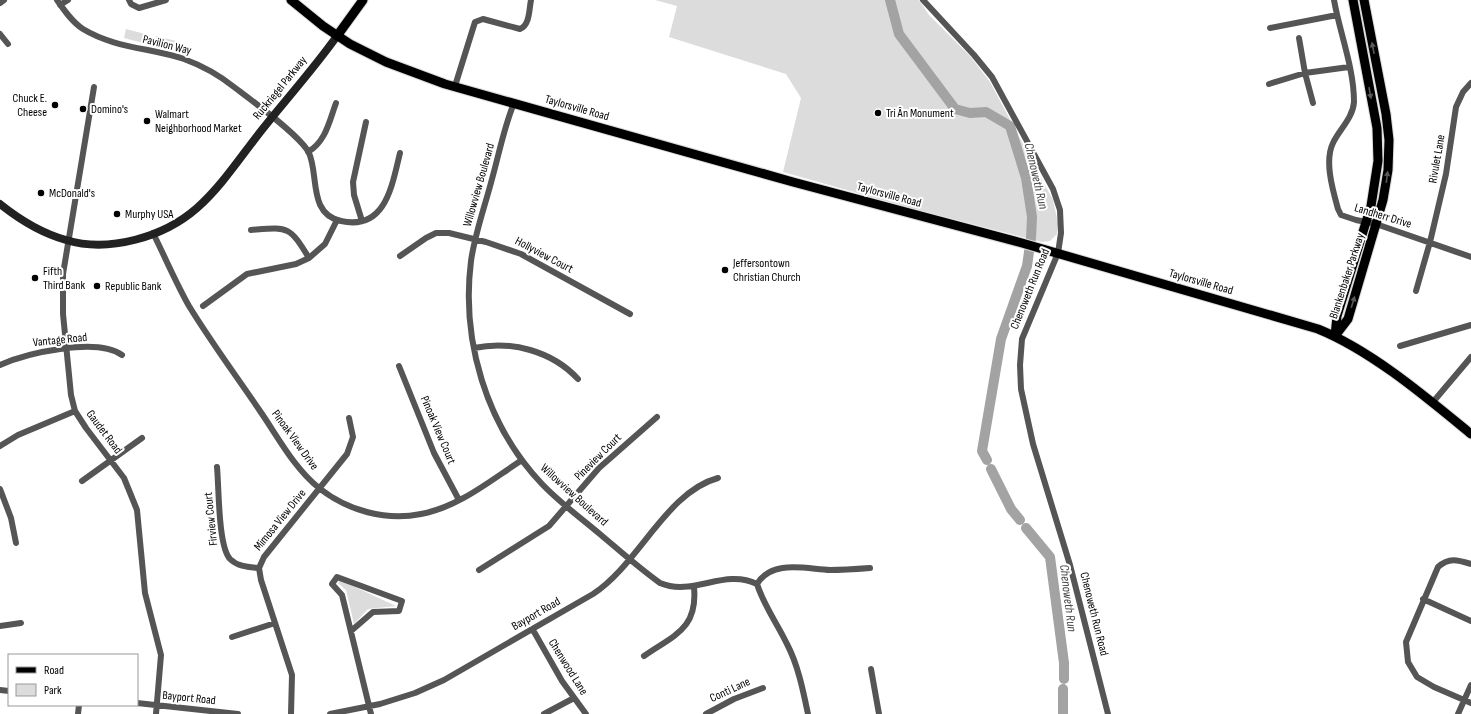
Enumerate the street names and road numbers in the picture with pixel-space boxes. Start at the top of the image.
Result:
street label: Pavilion Way [141,32,193,58]
street label: Ruckriegel Parkway [250,53,310,123]
street label: Taylorsville Road [543,92,611,124]
street label: Rivulet Lane [1425,133,1449,184]
street label: Willowview Boulevard [460,142,498,228]
street label: Taylorsville Road [855,179,923,211]
street label: Landherr Drive [1353,200,1414,232]
street label: Blankenbaker Parkway [1326,231,1368,321]
street label: Hollyview Court [512,233,576,277]
street label: Chenoweth Run Road [1007,246,1053,332]
street label: Taylorsville Road [1167,266,1235,298]
street label: Vantage Road [32,330,88,350]
street label: Pinoak View Court [417,394,459,467]
street label: Gaudet Road [83,407,125,457]
street label: Pinoak View Drive [268,407,322,473]
street label: Pineview Court [571,430,625,484]
street label: Willowview Boulevard [537,461,611,529]
street label: Mimosa View Drive [251,486,309,554]
street label: Firview Court [201,491,221,547]
street label: Chenoweth Run Road [1076,571,1112,657]
street label: Bayport Road [509,594,563,634]
street label: Chenwood Lane [545,636,591,698]
street label: Conti Lane [707,674,753,706]
street label: Bayport Road [162,688,216,708]

